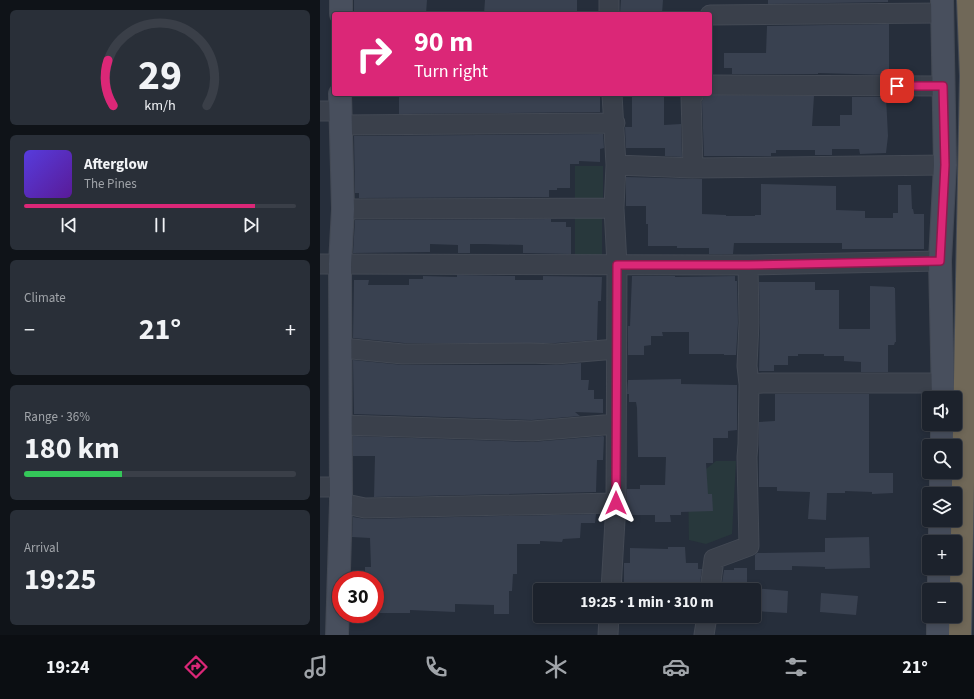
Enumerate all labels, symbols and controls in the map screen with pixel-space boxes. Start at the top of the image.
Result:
text: 90 m [414,22,473,62]
icon: right [348,28,400,80]
text: 29 [138,45,182,105]
text: Turn right [414,59,488,84]
pin [880,69,914,103]
icon: arrive [886,75,908,97]
text: km/h [144,94,176,115]
text: Afterglow [84,154,148,175]
text: The Pines [84,175,137,193]
icon: previous [58,214,80,236]
icon: pause [149,214,171,236]
icon: next [240,214,262,236]
text: Climate [24,289,66,307]
text: 21° [139,308,181,351]
text: − [24,314,35,346]
text: + [285,314,296,346]
map controls [922,391,962,623]
button: sound [922,391,962,431]
text: Range · 36% [24,408,90,426]
text: 180 km [24,427,120,470]
button: search [922,439,962,479]
position arrow [595,482,637,524]
button: layers [922,487,962,527]
button: + [922,535,962,575]
text: Arrival [24,539,59,557]
text: 19:25 [24,558,96,601]
speed limit sign: 30 [332,571,384,623]
button: − [922,583,962,623]
text: 19:25 · 1 min · 310 m [580,592,714,613]
icon: directions [182,653,210,681]
icon: music [302,653,330,681]
icon: phone [422,653,450,681]
icon: climate [542,653,570,681]
icon: car [662,653,690,681]
icon: filters [782,653,810,681]
text: 19:24 [46,655,89,680]
text: 21° [902,655,928,680]

